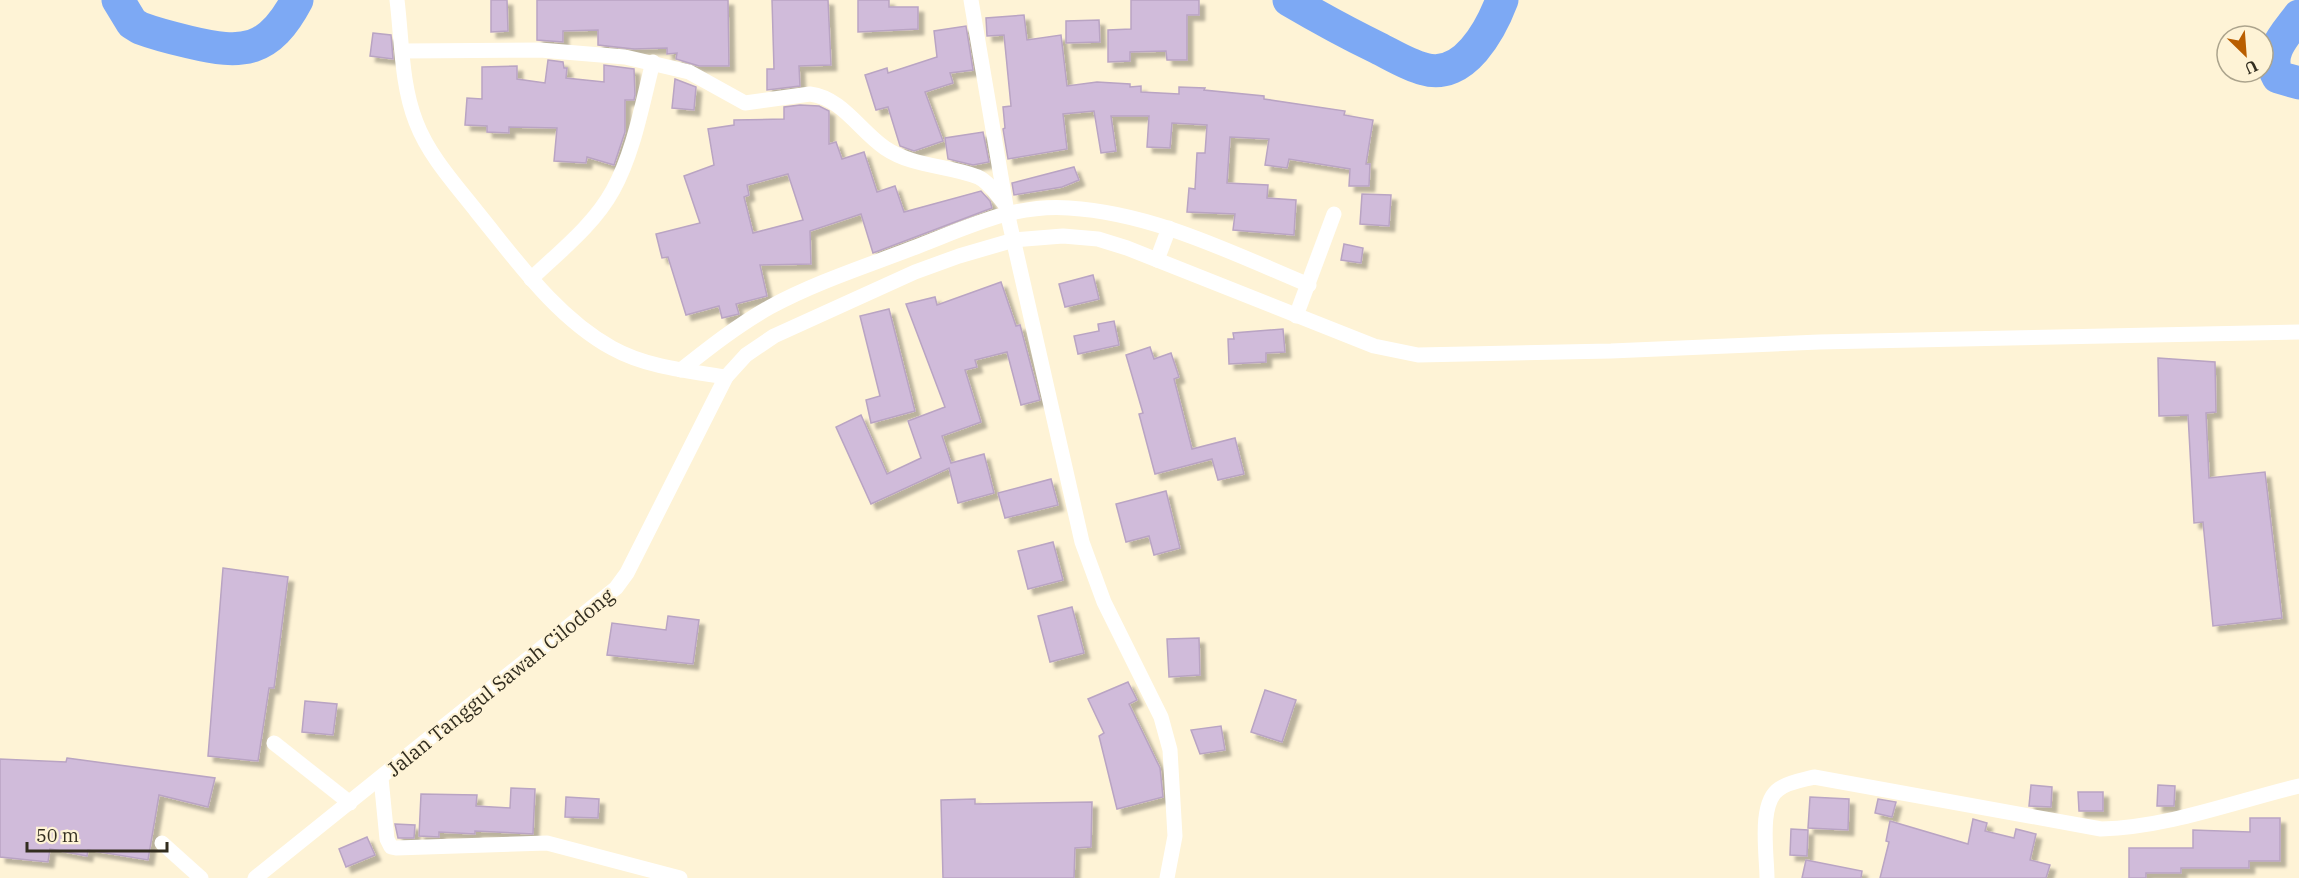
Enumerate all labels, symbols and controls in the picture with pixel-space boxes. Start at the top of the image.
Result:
north arrow [2215,24,2275,84]
text: U [2242,56,2261,79]
street label: Jalan Tanggul Sawah Cilodong [381,582,619,782]
scale bar [27,815,166,853]
text: 50 m [36,824,79,847]

